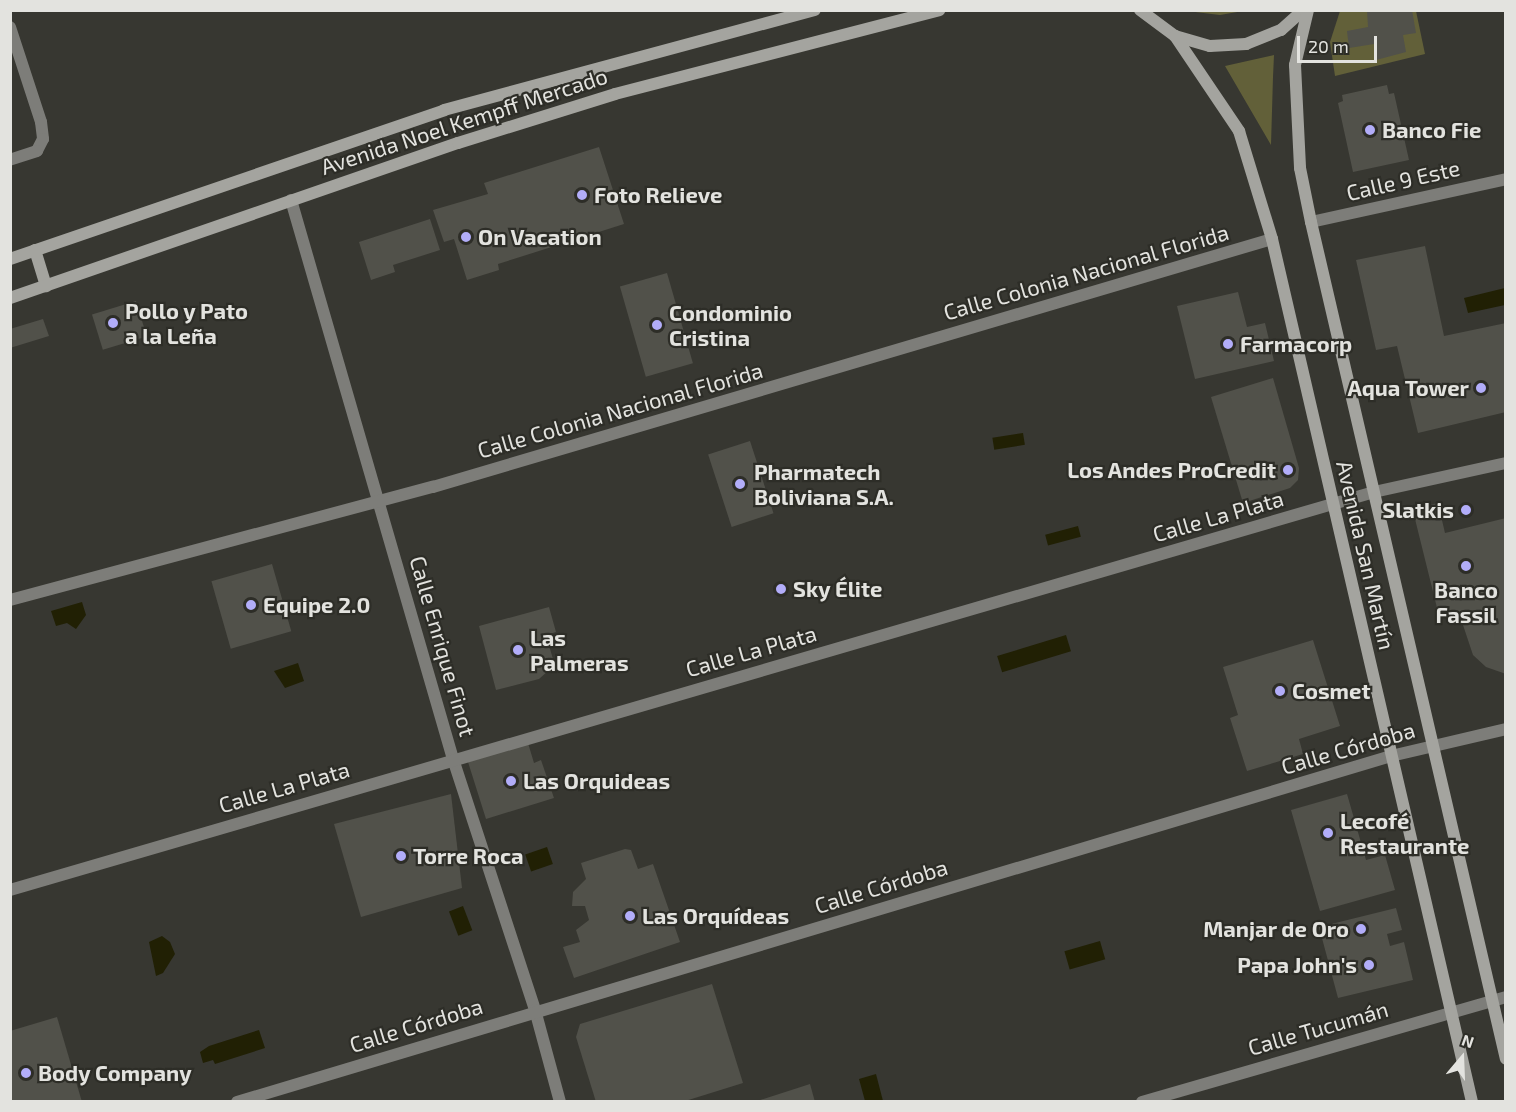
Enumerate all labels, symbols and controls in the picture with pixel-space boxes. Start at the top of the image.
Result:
scale bar [1300,24,1380,62]
text: 20 m [1308,35,1349,57]
street label: Avenida Noel Kempff Mercado [317,62,611,180]
place label: Banco Fie [1382,117,1481,143]
marker: Banco Fie [1363,123,1377,137]
street label: Calle 9 Este [1344,154,1462,206]
place label: Foto Relieve [594,182,722,208]
marker: Foto Relieve [575,188,589,202]
street label: Calle Colonia Nacional Florida [940,218,1232,326]
place label: On Vacation [478,224,602,250]
marker: On Vacation [459,230,473,244]
place label: Pollo y Pato a la Leña [125,297,249,348]
place label: Condominio Cristina [669,299,792,350]
marker: Pollo y Pato a la Leña [106,316,120,330]
marker: Condominio Cristina [650,318,664,332]
place label: Farmacorp [1240,331,1352,357]
marker: Farmacorp [1221,337,1235,351]
street label: Calle Colonia Nacional Florida [474,356,766,464]
place label: Aqua Tower [1347,375,1469,401]
marker: Aqua Tower [1474,381,1488,395]
place label: Los Andes ProCredit [1067,457,1276,483]
place label: Pharmatech Boliviana S.A. [754,458,894,510]
street label: Avenida San Martín [1331,458,1401,652]
marker: Los Andes ProCredit [1281,463,1295,477]
marker: Pharmatech Boliviana S.A. [731,475,749,493]
street label: Calle La Plata [1150,485,1286,547]
place label: Slatkis [1382,497,1454,523]
marker: Slatkis [1459,503,1473,517]
street label: Calle Enrique Finot [405,553,481,739]
marker: Banco Fassil [1459,559,1473,573]
place label: Sky Élite [793,576,883,602]
place label: Banco Fassil [1434,576,1498,628]
marker: Sky Élite [774,582,788,596]
place label: Equipe 2.0 [263,592,370,618]
marker: Equipe 2.0 [244,598,258,612]
street label: Calle La Plata [683,620,819,682]
place label: Las Palmeras [530,624,629,676]
marker: Las Palmeras [511,643,525,657]
place label: Cosmet [1292,678,1370,704]
marker: Cosmet [1273,684,1287,698]
street label: Calle Córdoba [1278,716,1418,780]
street label: Calle La Plata [216,756,352,818]
place label: Las Orquideas [523,768,670,794]
marker: Las Orquideas [504,774,518,788]
place label: Lecofé Restaurante [1340,807,1469,858]
marker: Lecofé Restaurante [1321,826,1335,840]
place label: Torre Roca [413,843,524,869]
marker: Torre Roca [394,849,408,863]
street label: Calle Córdoba [811,853,951,919]
place label: Las Orquídeas [642,903,789,929]
marker: Las Orquídeas [623,909,637,923]
place label: Manjar de Oro [1203,916,1349,942]
marker: Manjar de Oro [1354,922,1368,936]
place label: Papa John's [1237,952,1357,978]
marker: Papa John's [1362,958,1376,972]
street label: Calle Córdoba [346,992,486,1058]
street label: Calle Tucumán [1245,995,1391,1061]
north arrow [1432,1028,1492,1088]
text: N [1459,1030,1477,1051]
place label: Body Company [38,1060,192,1086]
marker: Body Company [19,1066,33,1080]

